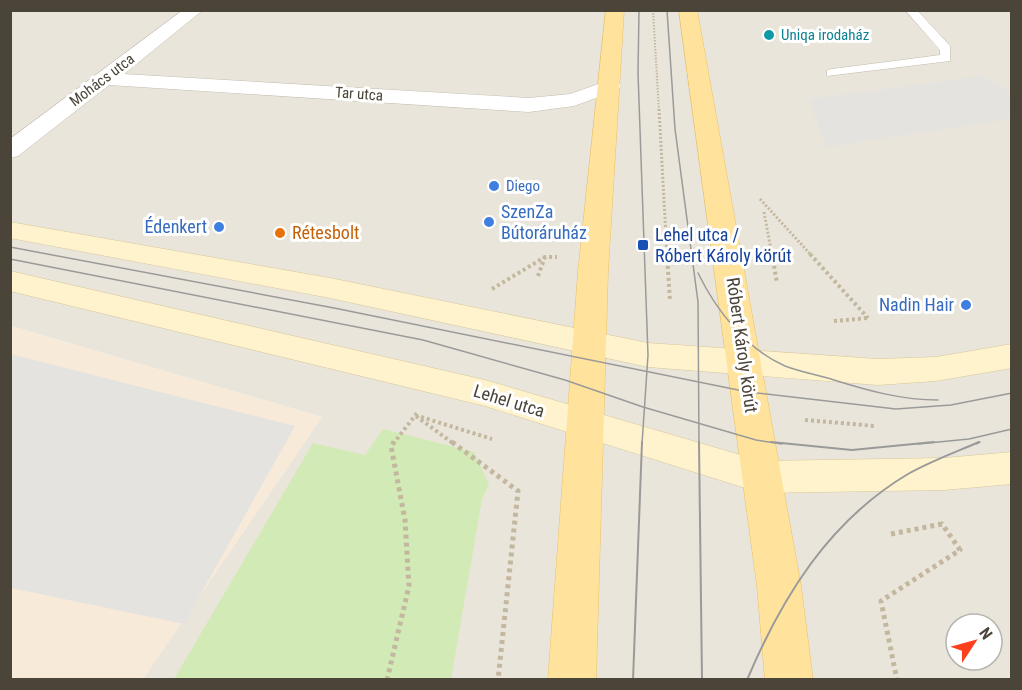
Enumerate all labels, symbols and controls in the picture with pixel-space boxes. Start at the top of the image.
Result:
place label: Uniqa irodaház [781,26,869,44]
marker: Uniqa irodaház [762,28,776,42]
street label: Mohács utca [66,50,138,110]
street label: Tar utca [334,83,384,105]
place label: Diego [506,177,540,195]
marker: Diego [487,179,501,193]
place label: SzenZa Bútoráruház [501,201,587,243]
marker: SzenZa Bútoráruház [482,215,496,229]
place label: Édenkert [145,216,207,237]
marker: Édenkert [212,220,226,234]
place label: Rétesbolt [292,222,359,243]
place label: Lehel utca / Róbert Károly körút [655,224,792,266]
marker: Rétesbolt [273,226,287,240]
marker: Lehel utca / Róbert Károly körút [636,238,650,252]
street label: Róbert Károly körút [723,276,762,414]
place label: Nadin Hair [879,294,955,315]
marker: Nadin Hair [959,298,973,312]
street label: Lehel utca [471,380,547,421]
north arrow [944,612,1004,672]
text: N [975,624,996,643]

